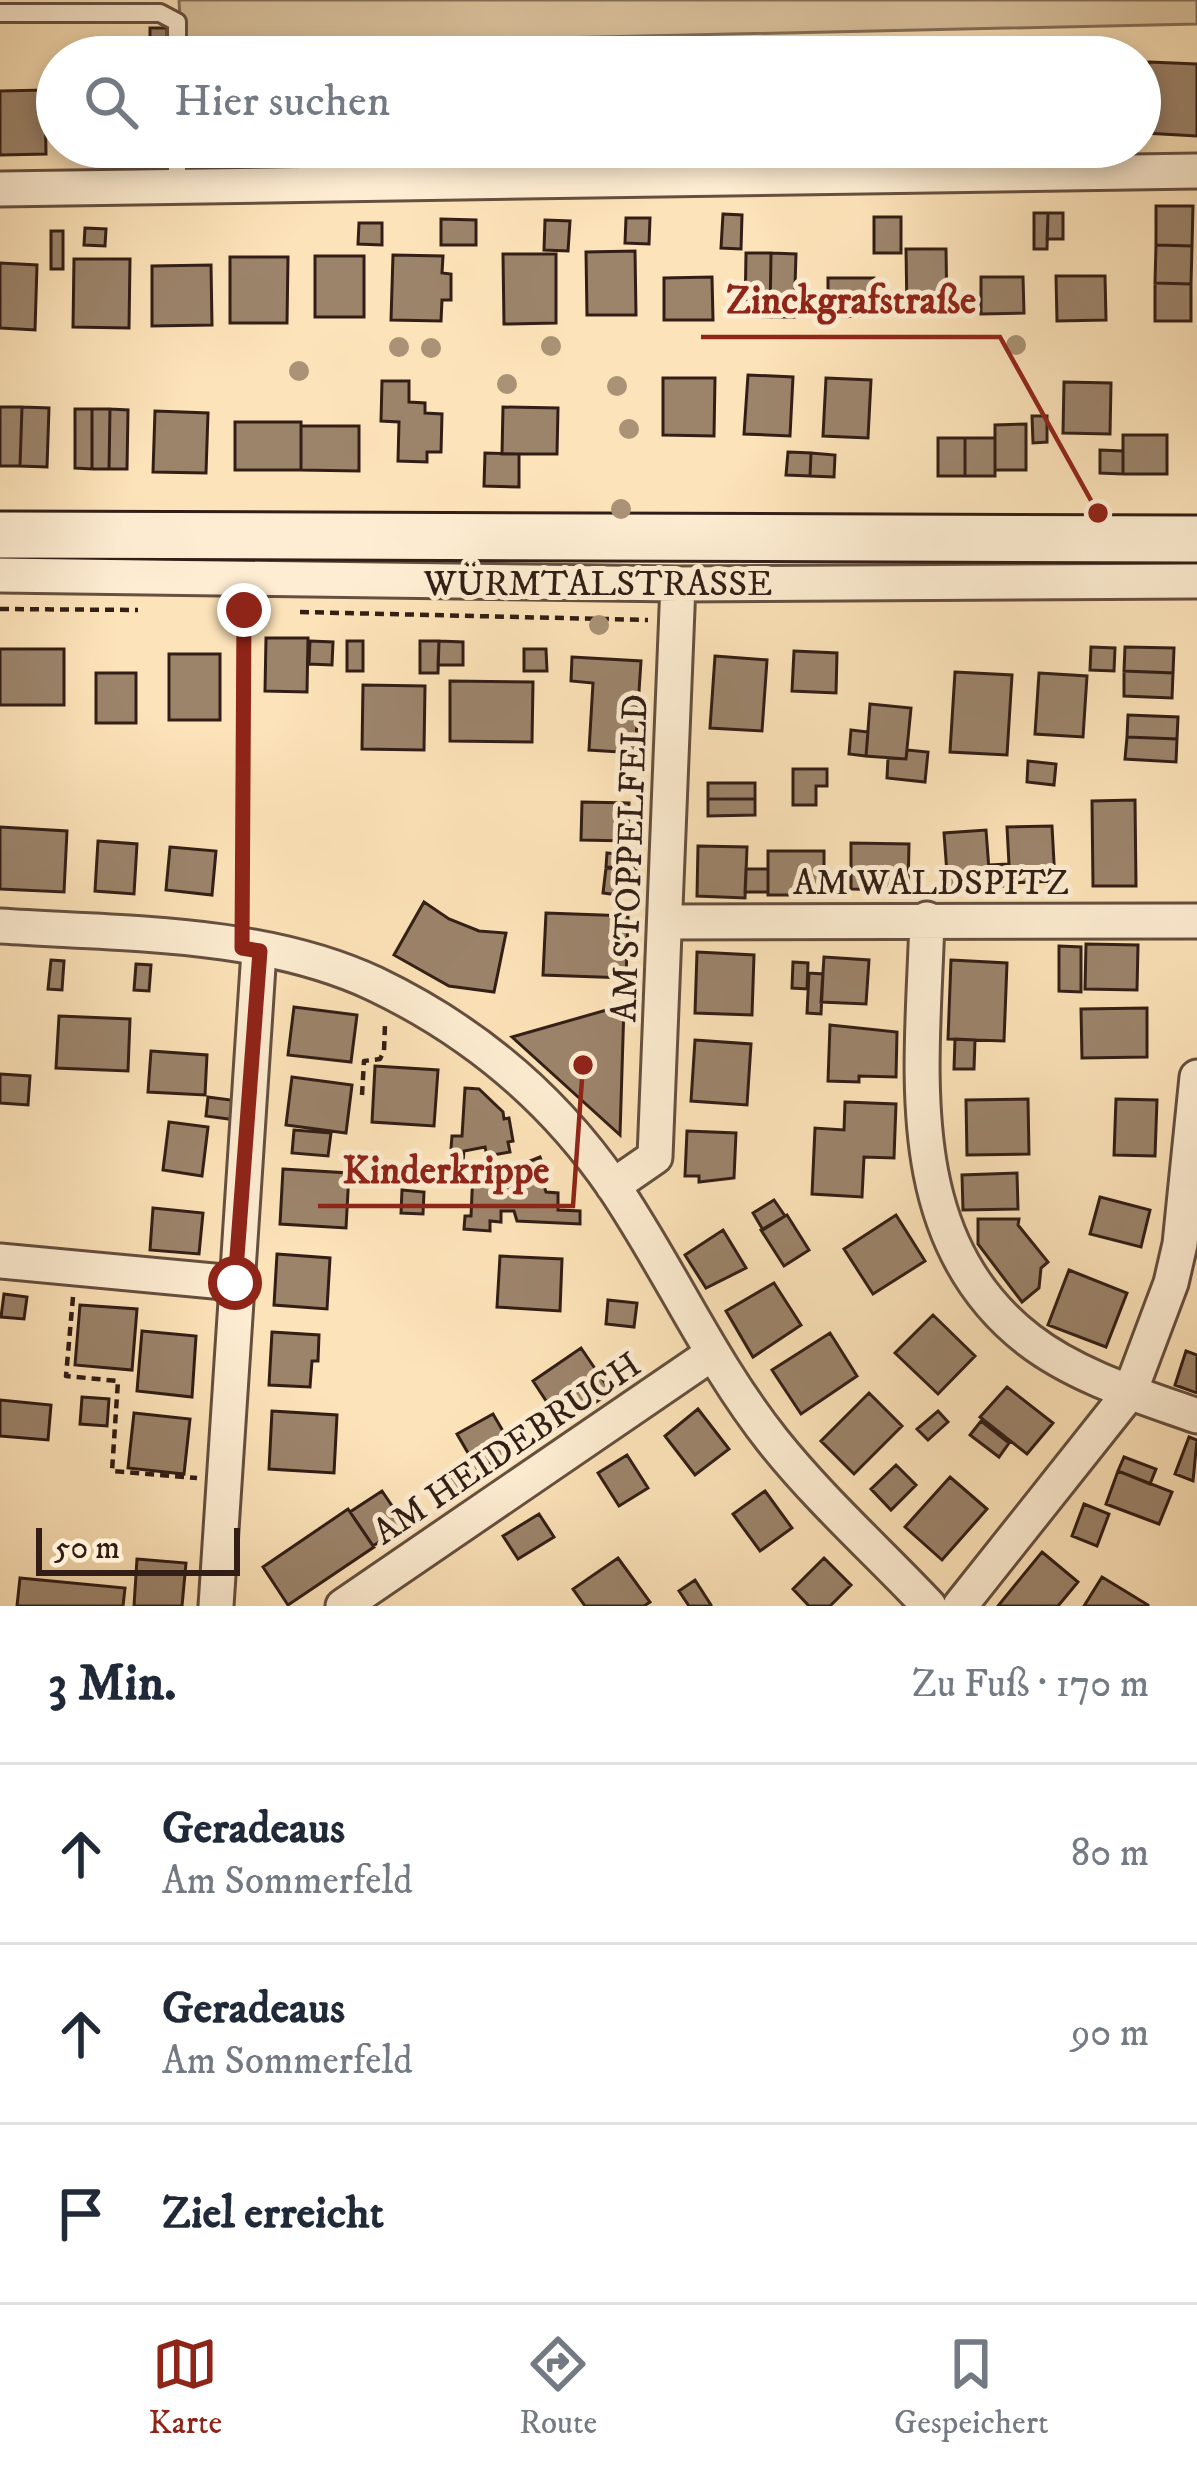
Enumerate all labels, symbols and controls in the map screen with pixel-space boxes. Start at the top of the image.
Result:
search box [36,36,1161,168]
icon: search [78,69,144,135]
text: Hier suchen [174,74,390,130]
callout: Zinckgrafstraße [701,262,1000,337]
text: Zinckgrafstraße [726,277,976,326]
street label: WÜRMTALSTRASSE [422,562,773,607]
route end [217,583,271,637]
street label: AM STOPPELFELD [602,693,659,1023]
street label: AM WALDSPITZ [793,861,1069,906]
callout: Kinderkrippe [318,1131,573,1206]
text: Kinderkrippe [343,1147,549,1196]
route start [208,1256,262,1310]
street label: AM HEIDEBRUCH [365,1343,650,1555]
scale bar [36,1522,240,1575]
text: 50 m [54,1528,120,1569]
text: 3 Min. [48,1652,176,1716]
text: Zu Fuß · 170 m [912,1660,1149,1709]
text: Geradeaus [162,1801,345,1857]
icon: ahead [48,1821,114,1887]
text: 80 m [1071,1829,1149,1878]
text: Am Sommerfeld [162,1857,413,1906]
text: Geradeaus [162,1981,345,2037]
icon: ahead [48,2001,114,2067]
text: 90 m [1071,2009,1149,2058]
text: Am Sommerfeld [162,2037,413,2086]
icon: arrive [48,2181,114,2247]
text: Ziel erreicht [162,2186,384,2242]
tab: Karte [148,2331,222,2444]
tab: Route [519,2331,597,2444]
tab: Gespeichert [894,2331,1049,2444]

